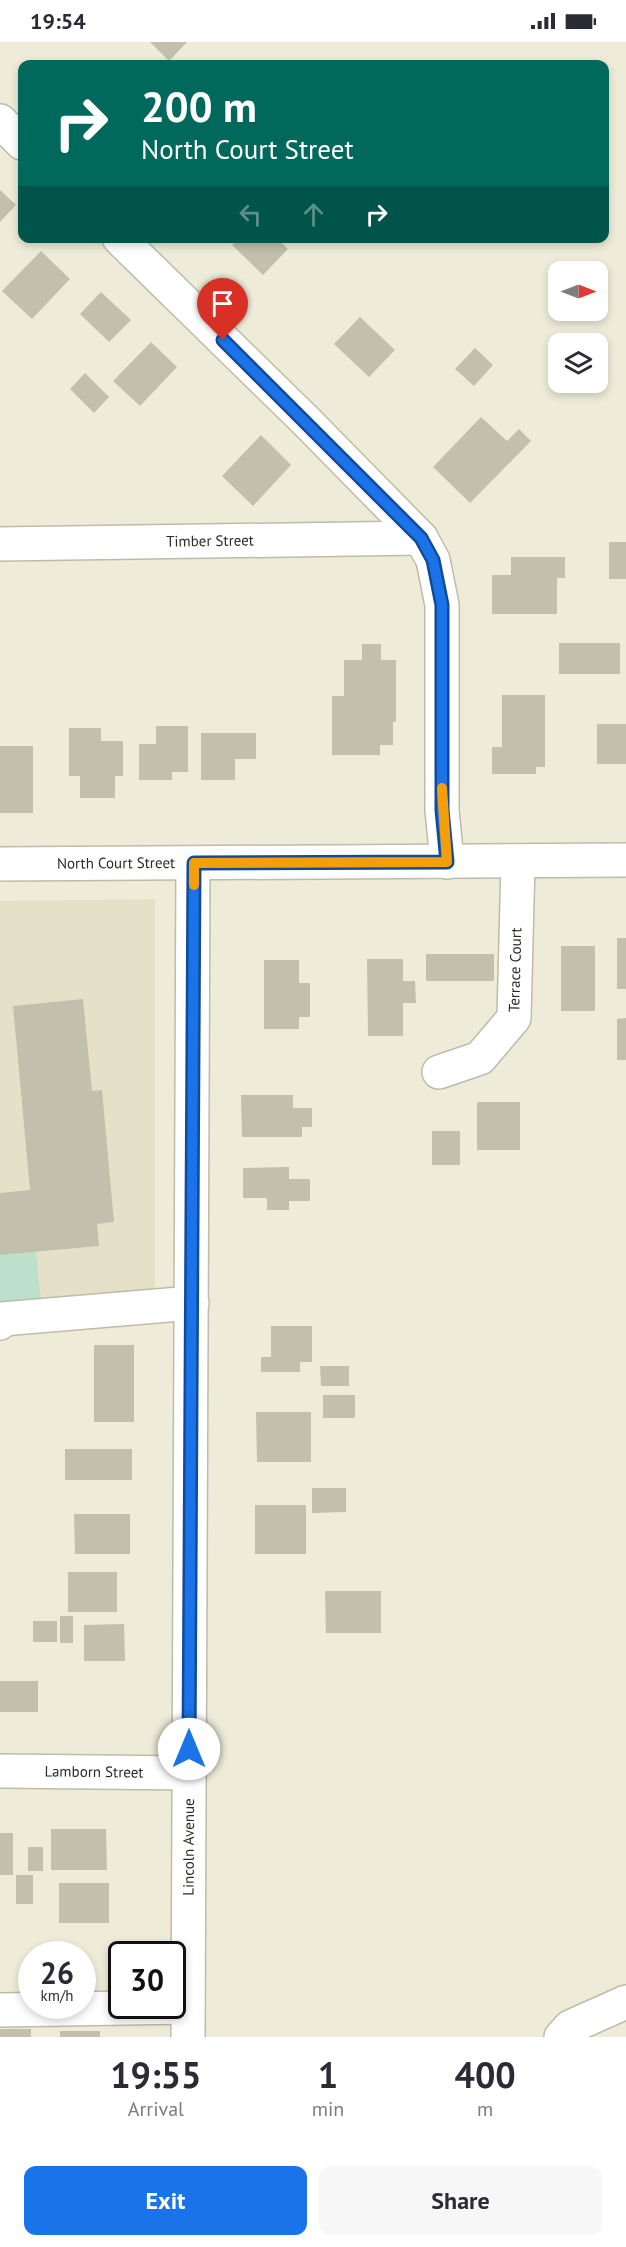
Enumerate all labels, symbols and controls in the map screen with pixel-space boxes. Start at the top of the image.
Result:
text: 19:54 [30,7,86,35]
text: 200 m [141,79,257,134]
icon: right [42,84,120,162]
text: North Court Street [141,132,354,166]
icon: left [234,198,267,231]
icon: ahead [297,198,330,231]
icon: right [360,198,393,231]
north arrow [548,261,608,321]
map controls [548,261,608,393]
pin [197,278,248,340]
icon: arrive [206,287,239,320]
button: layers [548,333,608,393]
street label: Timber Street [166,530,254,551]
street label: North Court Street [57,853,175,873]
street label: Terrace Court [504,927,525,1012]
position arrow [157,1717,221,1781]
street label: Lamborn Street [44,1761,144,1782]
street label: Lincoln Avenue [179,1798,198,1896]
speed limit sign: 30 [108,1941,186,2019]
text: 26 [40,1953,74,1992]
text: km/h [41,1986,73,2005]
text: 19:55 [110,2051,202,2098]
text: 1 [318,2051,338,2098]
text: 400 [455,2051,516,2098]
text: Arrival [128,2096,184,2122]
text: min [312,2096,344,2122]
text: m [477,2096,493,2122]
button: Exit [24,2166,307,2235]
button: Share [319,2166,602,2235]

